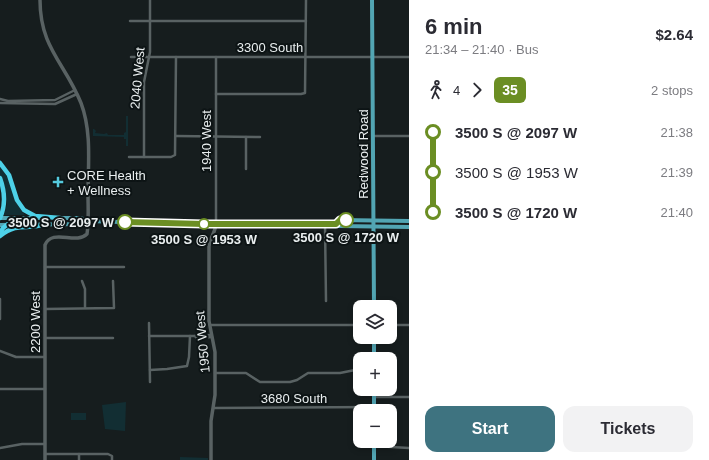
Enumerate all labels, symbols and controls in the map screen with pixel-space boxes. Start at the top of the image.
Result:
text: 6 min [425,14,482,39]
text: $2.64 [655,26,693,43]
street label: 3300 South [237,40,303,55]
text: 21:34 – 21:40 · Bus [425,42,538,57]
street label: 2040 West [127,46,148,110]
icon: walk [425,79,447,101]
icon: forward [466,79,488,101]
text: 35 [502,82,518,98]
text: 4 [453,83,460,98]
text: 2 stops [651,83,693,98]
street label: Redwood Road [356,109,371,199]
street label: 1940 West [199,110,214,172]
text: 3500 S @ 2097 W [455,124,577,141]
text: 21:38 [660,125,693,140]
text: 3500 S @ 1953 W [455,164,578,181]
text: 21:39 [660,165,693,180]
place label: CORE Health + Wellness [67,168,146,198]
marker: CORE Health + Wellness [52,176,64,188]
text: 3500 S @ 1720 W [455,204,577,221]
text: 21:40 [660,205,693,220]
marker: 3500 S @ 1720 W [338,212,354,228]
marker: 3500 S @ 2097 W [117,214,133,230]
place label: 3500 S @ 2097 W [8,215,115,230]
marker: 3500 S @ 1953 W [198,218,210,230]
place label: 3500 S @ 1720 W [293,230,400,245]
place label: 3500 S @ 1953 W [151,232,258,247]
street label: 2200 West [28,291,43,353]
map controls [353,300,397,448]
button: layers [353,300,397,344]
street label: 1950 West [192,310,213,373]
button: + [353,352,397,396]
street label: 3680 South [261,391,327,406]
button: − [353,404,397,448]
button: Start [425,406,555,452]
button: Tickets [563,406,693,452]

